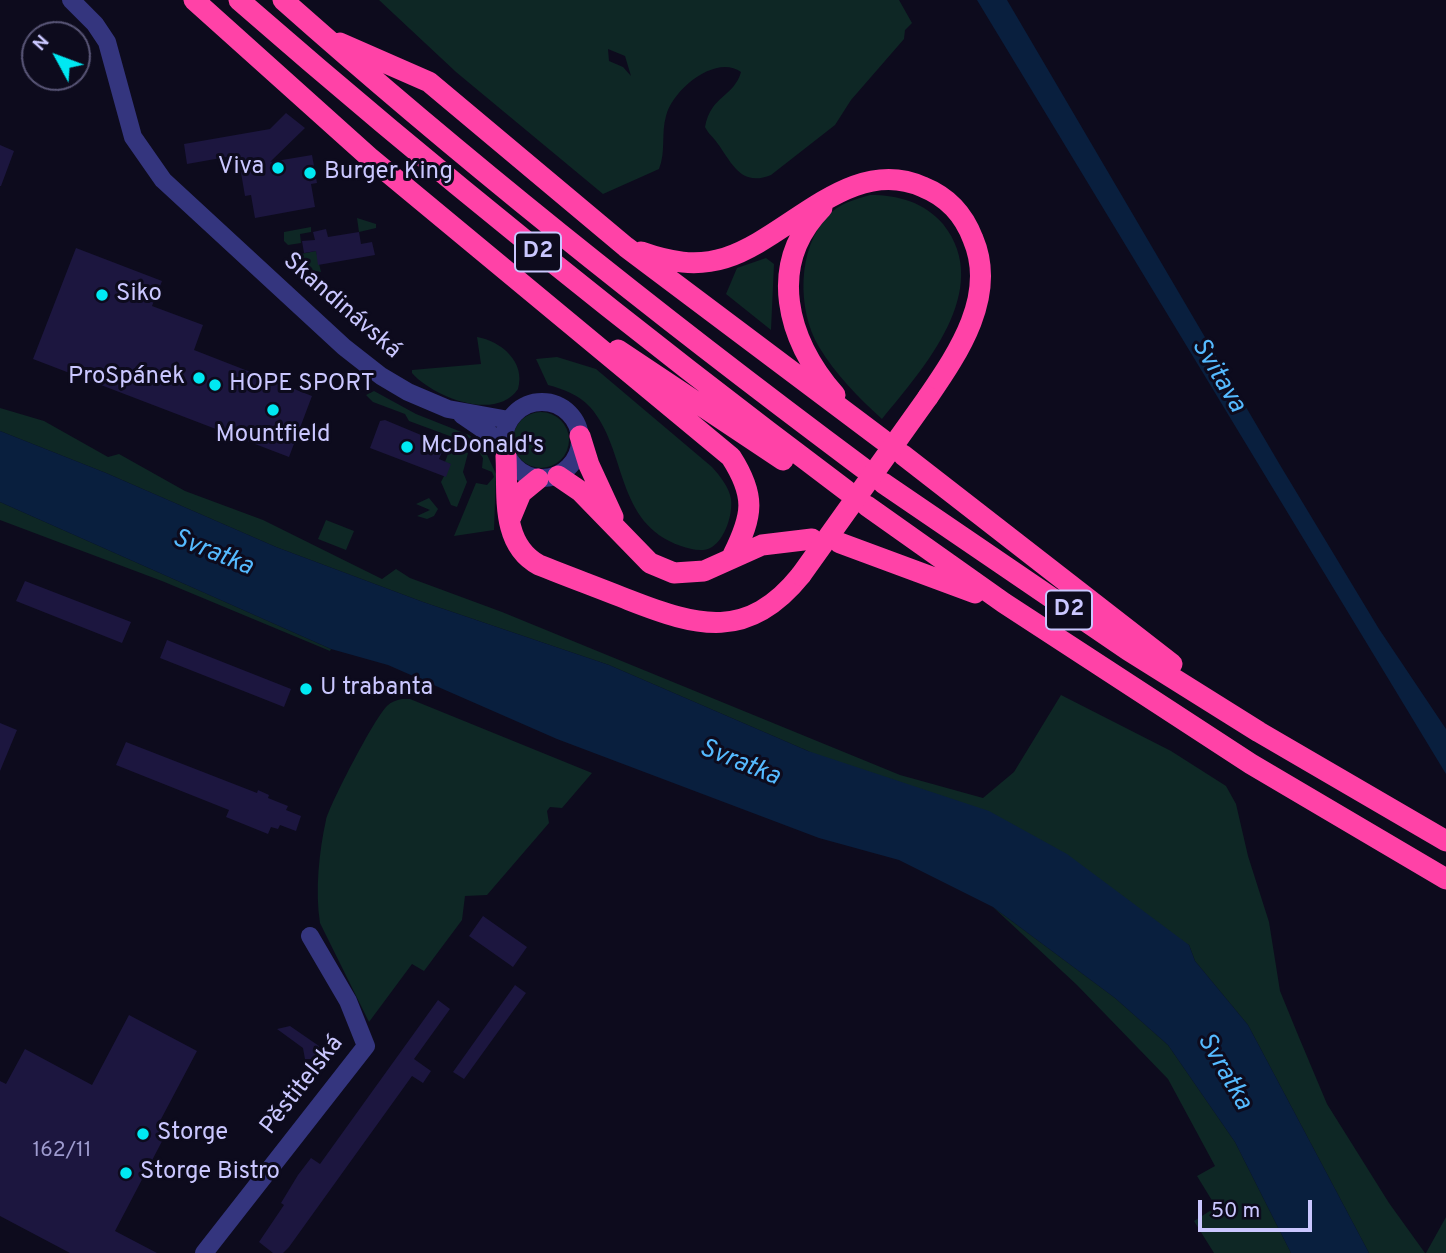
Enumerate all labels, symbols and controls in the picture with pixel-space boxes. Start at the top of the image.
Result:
north arrow [21,21,91,91]
text: N [28,31,55,57]
place label: Viva [218,154,264,182]
place label: Burger King [324,159,453,187]
marker: Viva [270,160,286,176]
marker: Burger King [302,165,318,181]
road number: D2 [515,232,561,272]
street label: Skandinávská [276,248,406,366]
place label: Siko [116,281,162,309]
marker: Siko [94,287,110,303]
water label: Svitava [1183,333,1251,419]
place label: ProSpánek [68,364,185,392]
marker: ProSpánek [191,370,207,386]
place label: HOPE SPORT [229,371,375,399]
marker: HOPE SPORT [207,377,223,393]
marker: Mountfield [265,402,281,418]
place label: Mountfield [215,422,331,450]
place label: McDonald's [421,433,544,461]
marker: McDonald's [399,439,415,455]
water label: Svratka [167,524,257,584]
road number: D2 [1046,590,1092,630]
place label: U trabanta [320,675,433,703]
marker: U trabanta [298,681,314,697]
water label: Svratka [694,734,784,794]
water label: Svratka [1188,1028,1258,1116]
street label: Pěstitelská [255,1031,351,1141]
place label: Storge [157,1120,228,1148]
marker: Storge [135,1126,151,1142]
house number: 162/11 [32,1139,92,1165]
place label: Storge Bistro [140,1159,280,1187]
marker: Storge Bistro [118,1165,134,1181]
scale bar [1201,1186,1315,1230]
text: 50 m [1211,1198,1260,1225]

